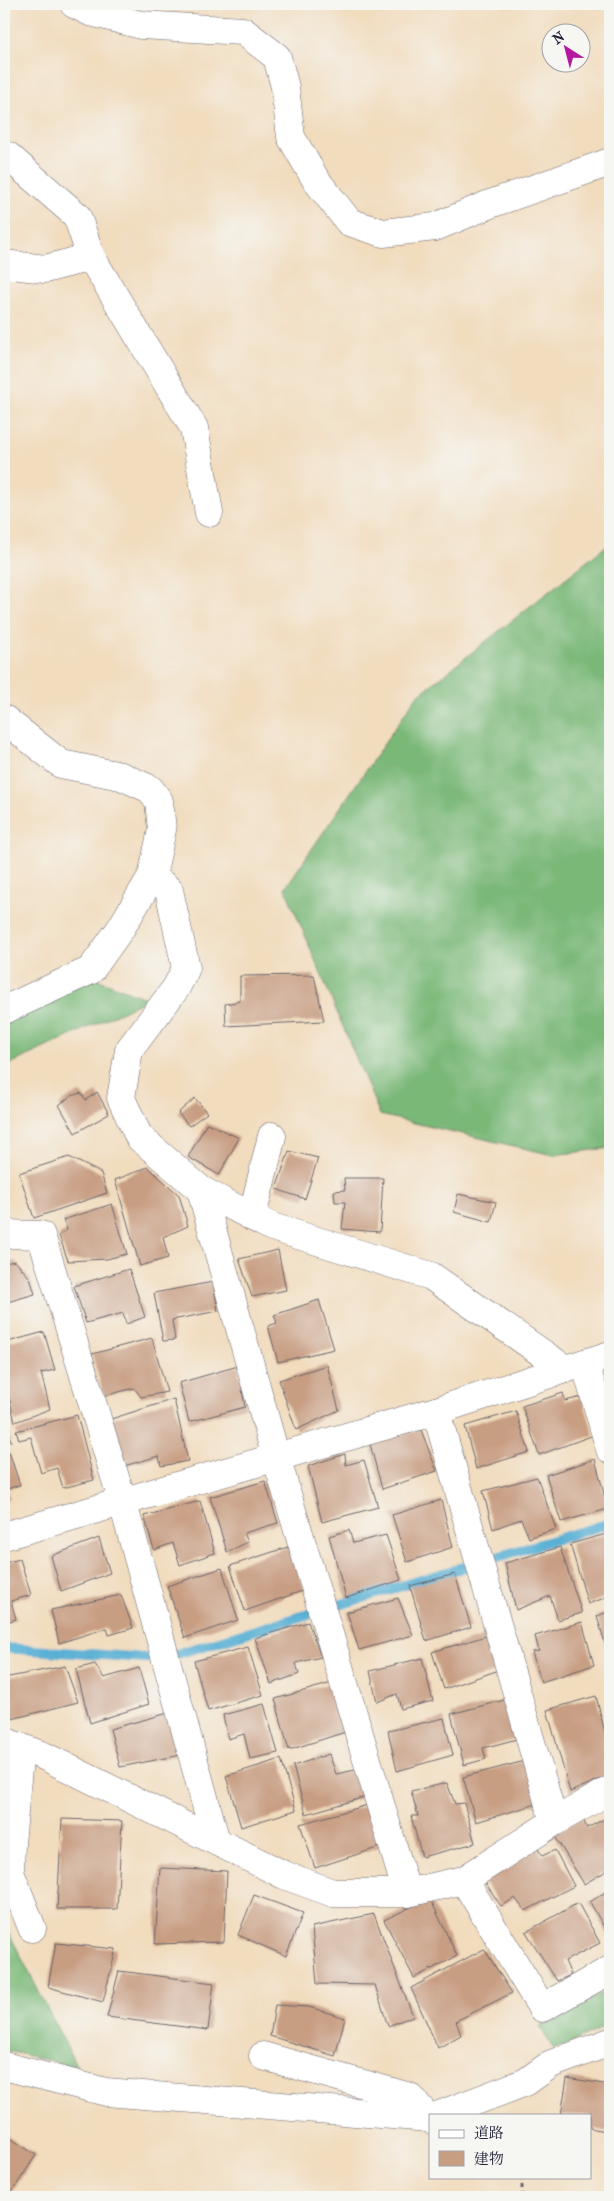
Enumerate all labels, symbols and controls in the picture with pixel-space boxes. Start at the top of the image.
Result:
north arrow [542,22,592,72]
text: N [549,28,568,48]
legend [429,2114,592,2178]
text: 道路 [474,2124,504,2142]
text: 建物 [474,2150,504,2168]

